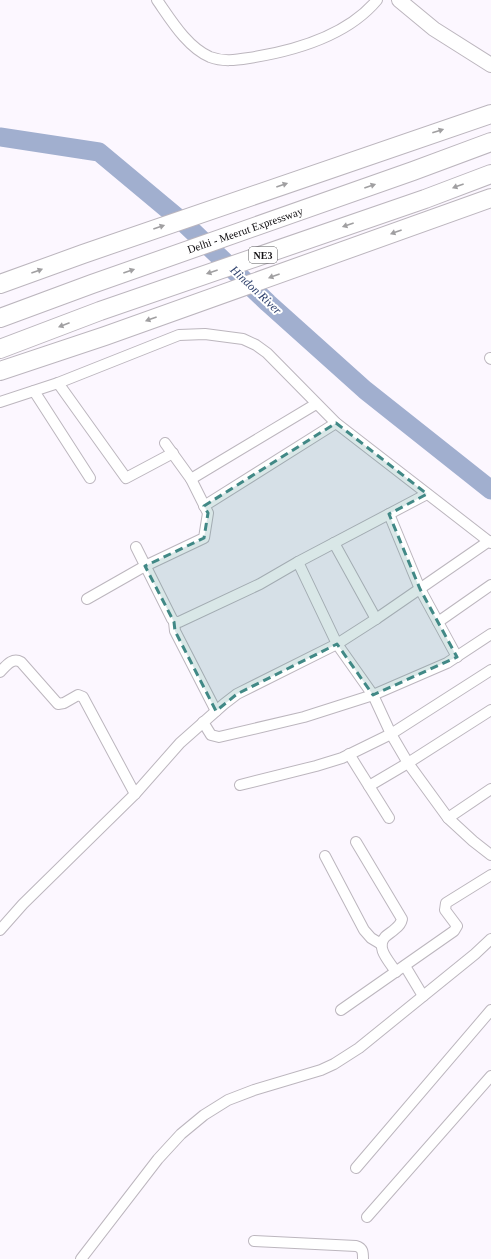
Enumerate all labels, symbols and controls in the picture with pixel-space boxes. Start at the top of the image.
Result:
one-way arrow [432,128,444,134]
one-way arrow [277,182,289,188]
one-way arrow [365,182,377,188]
one-way arrow [451,184,463,190]
street label: Delhi - Meerut Expressway [186,204,305,255]
one-way arrow [342,222,354,228]
one-way arrow [154,224,166,230]
one-way arrow [390,230,402,236]
road number: NE3 [249,247,277,263]
water label: Hindon River [227,262,285,318]
one-way arrow [123,267,135,273]
one-way arrow [31,268,43,274]
one-way arrow [206,270,218,276]
one-way arrow [267,273,279,279]
one-way arrow [145,317,157,323]
one-way arrow [58,322,70,328]

